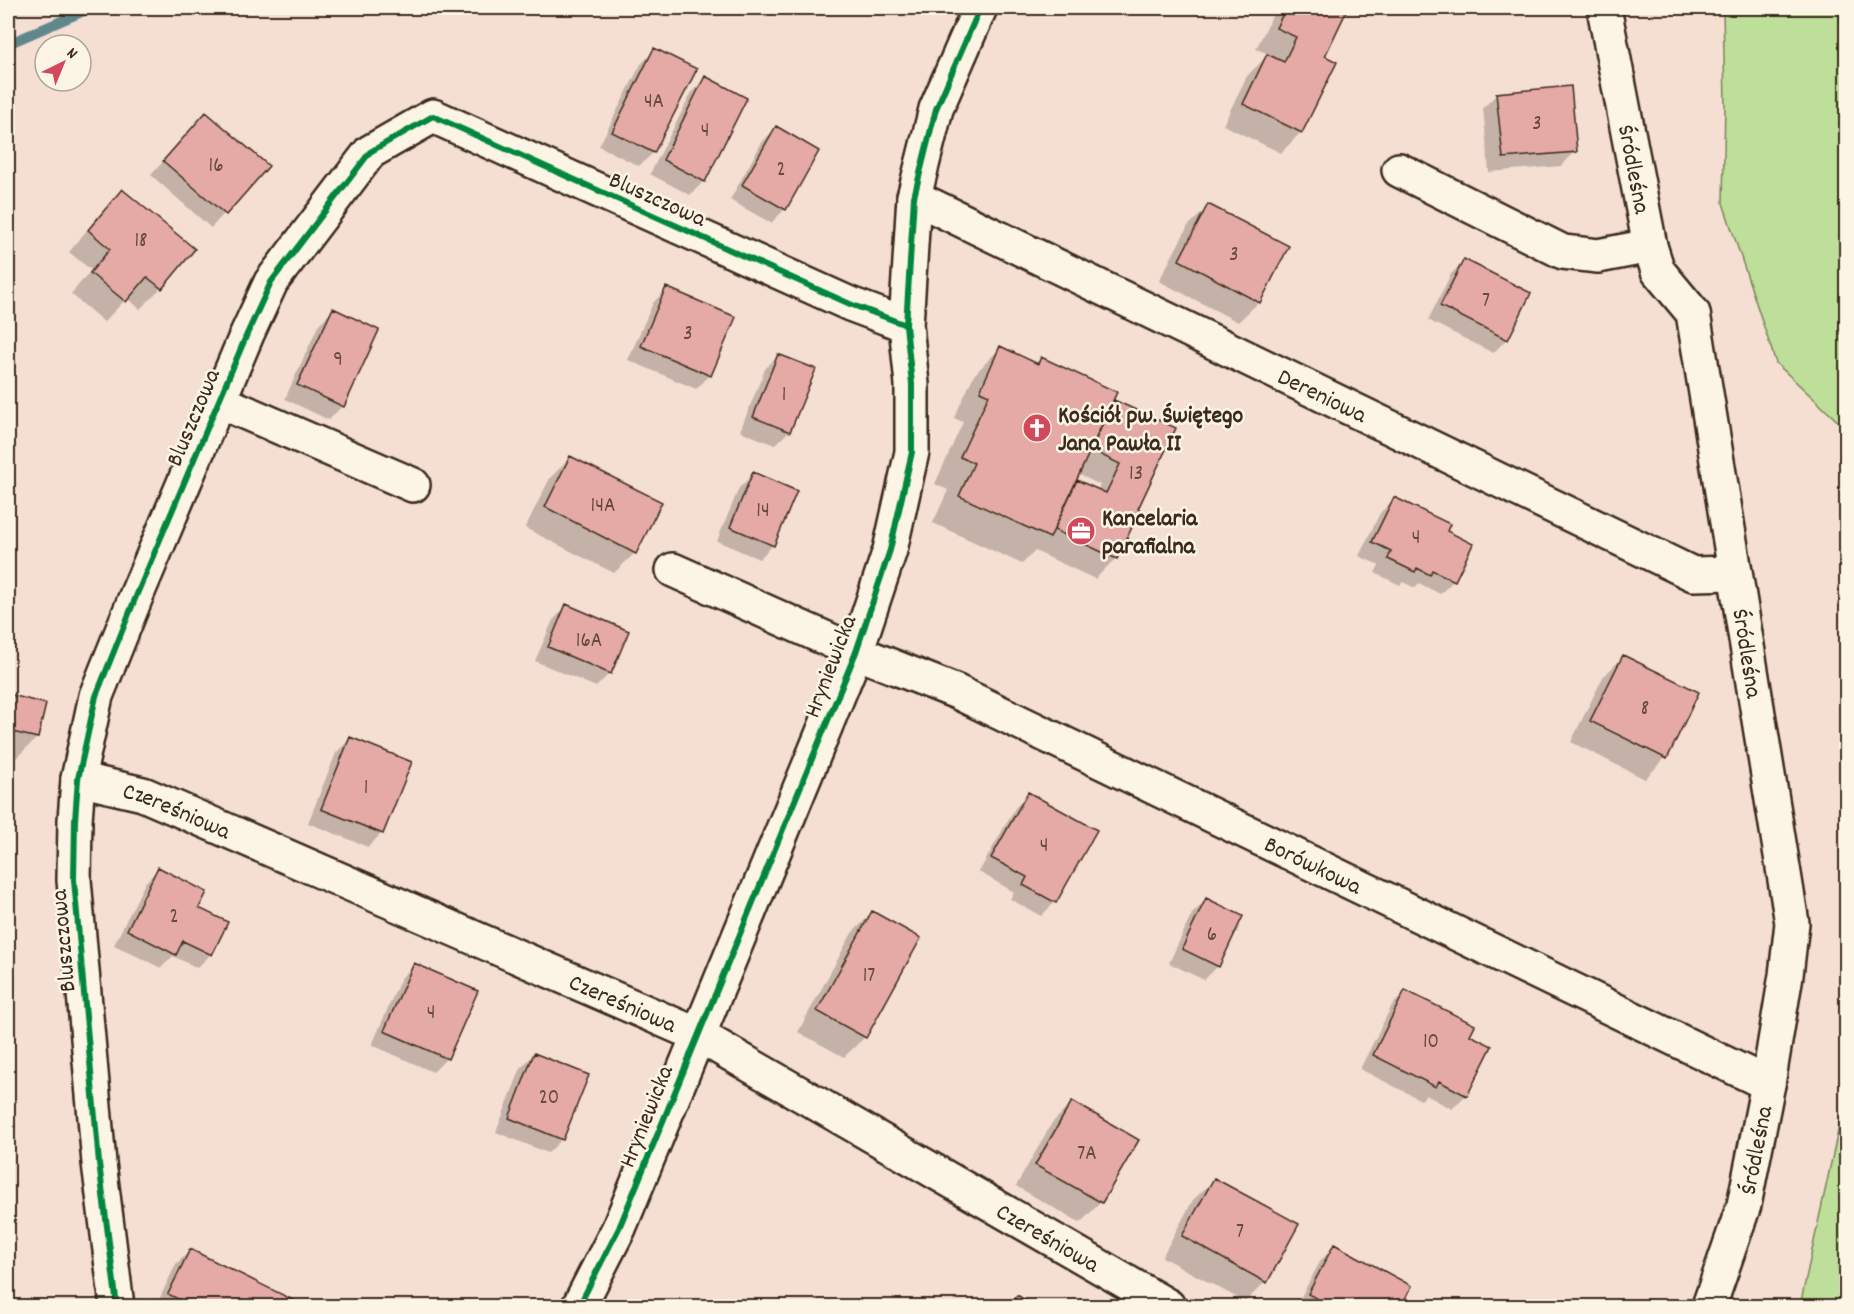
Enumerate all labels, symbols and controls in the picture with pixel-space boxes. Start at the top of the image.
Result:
north arrow [33,33,93,93]
text: N [61,43,82,65]
house number: 4A [644,88,664,118]
house number: 3 [1532,110,1542,140]
house number: 4 [701,117,709,147]
street label: Śródleśna [1607,122,1658,218]
house number: 16 [209,152,223,182]
house number: 2 [776,156,786,186]
street label: Bluszczowa [603,164,711,237]
house number: 18 [134,227,148,257]
house number: 3 [1229,241,1239,271]
house number: 7 [1482,287,1490,317]
house number: 3 [683,320,693,350]
house number: 9 [333,346,343,376]
street label: Dereniowa [1271,361,1372,434]
street label: Bluszczowa [159,364,231,472]
house number: 1 [782,381,786,411]
place label: Kościół pw. Świętego Jana Pawła II [1058,400,1244,462]
church icon: Kościół pw. Świętego Jana Pawła II [1021,412,1053,444]
house number: 13 [1129,460,1143,490]
house number: 14A [591,492,615,522]
house number: 14 [756,497,770,527]
place label: Kancelaria parafialna [1102,503,1198,565]
office icon: Kancelaria parafialna [1065,515,1097,547]
house number: 4 [1412,524,1420,554]
street label: Śródleśna [1721,607,1769,701]
street label: Hryniewicka [797,610,867,723]
house number: 16A [576,627,602,657]
house number: 8 [1641,695,1649,725]
house number: 1 [364,774,368,804]
street label: Czereśniowa [119,776,236,850]
street label: Borówkowa [1258,829,1367,905]
house number: 4 [1040,832,1048,862]
street label: Bluszczowa [44,887,86,993]
house number: 2 [169,903,179,933]
house number: 6 [1207,921,1217,951]
house number: 17 [863,962,875,992]
street label: Czereśniowa [563,967,682,1044]
house number: 4 [427,999,435,1029]
house number: 10 [1423,1028,1439,1058]
street label: Hryniewicka [612,1060,684,1173]
house number: 20 [539,1084,559,1114]
street label: Śródleśna [1733,1103,1783,1198]
house number: 7A [1077,1140,1097,1170]
street label: Czereśniowa [989,1196,1105,1283]
house number: 7 [1236,1218,1244,1248]

